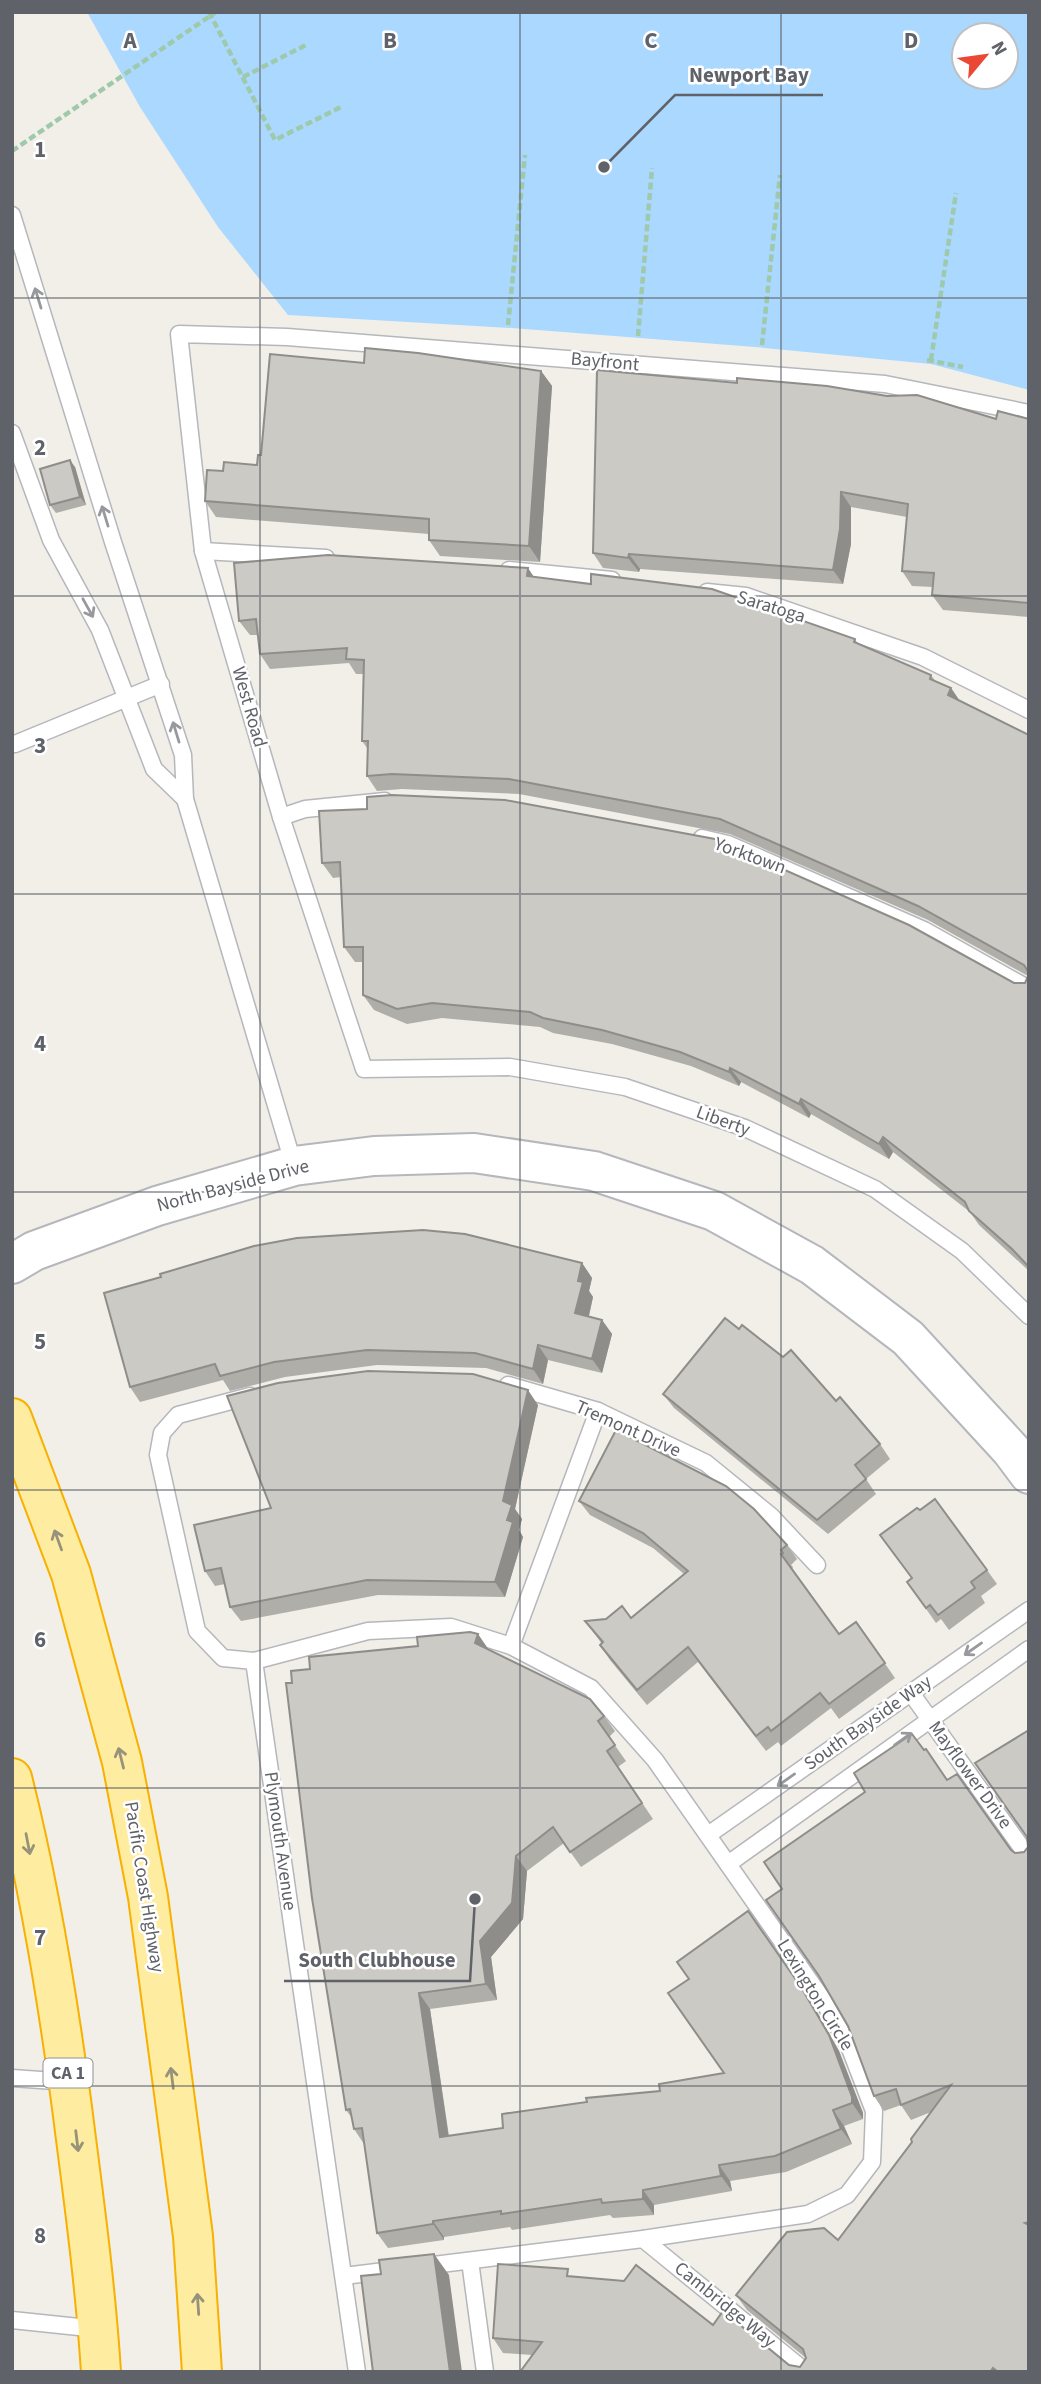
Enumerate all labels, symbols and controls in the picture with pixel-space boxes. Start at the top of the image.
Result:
north arrow [950,21,1020,91]
text: A [122,24,137,57]
text: B [383,24,397,57]
text: C [644,24,658,57]
text: D [904,24,918,57]
text: N [984,36,1013,61]
callout: Newport Bay [675,53,823,95]
text: Newport Bay [689,60,809,90]
text: 1 [34,133,46,166]
one-way arrow [31,288,43,310]
street label: Bayfront [570,346,641,378]
text: 2 [34,431,46,464]
one-way arrow [98,505,111,527]
street label: Saratoga [733,584,809,630]
one-way arrow [81,597,95,617]
street label: West Road [225,663,273,751]
one-way arrow [168,721,181,743]
text: 3 [34,729,46,762]
street label: Yorktown [709,830,790,881]
text: 4 [34,1027,46,1060]
street label: Liberty [692,1099,754,1143]
street label: North Bayside Drive [154,1153,312,1219]
text: 5 [34,1325,46,1358]
street label: Tremont Drive [571,1394,685,1464]
one-way arrow [51,1529,63,1551]
text: 6 [34,1623,46,1656]
one-way arrow [964,1642,983,1656]
street label: South Bayside Way [799,1669,937,1777]
street label: Mayflower Drive [922,1715,1018,1835]
one-way arrow [893,1732,912,1746]
one-way arrow [114,1747,127,1770]
street label: Plymouth Avenue [257,1770,303,1912]
one-way arrow [777,1773,796,1787]
street label: Pacific Coast Highway [117,1800,171,1975]
one-way arrow [21,1832,35,1855]
text: 7 [34,1921,46,1954]
street label: Lexington Circle [770,1934,860,2056]
callout: South Clubhouse [284,1939,470,1981]
text: South Clubhouse [298,1945,456,1975]
road number: CA 1 [43,2059,92,2088]
one-way arrow [165,2067,178,2090]
one-way arrow [70,2129,83,2152]
text: 8 [34,2219,46,2252]
street label: Cambridge Way [668,2255,782,2355]
one-way arrow [191,2292,204,2315]

